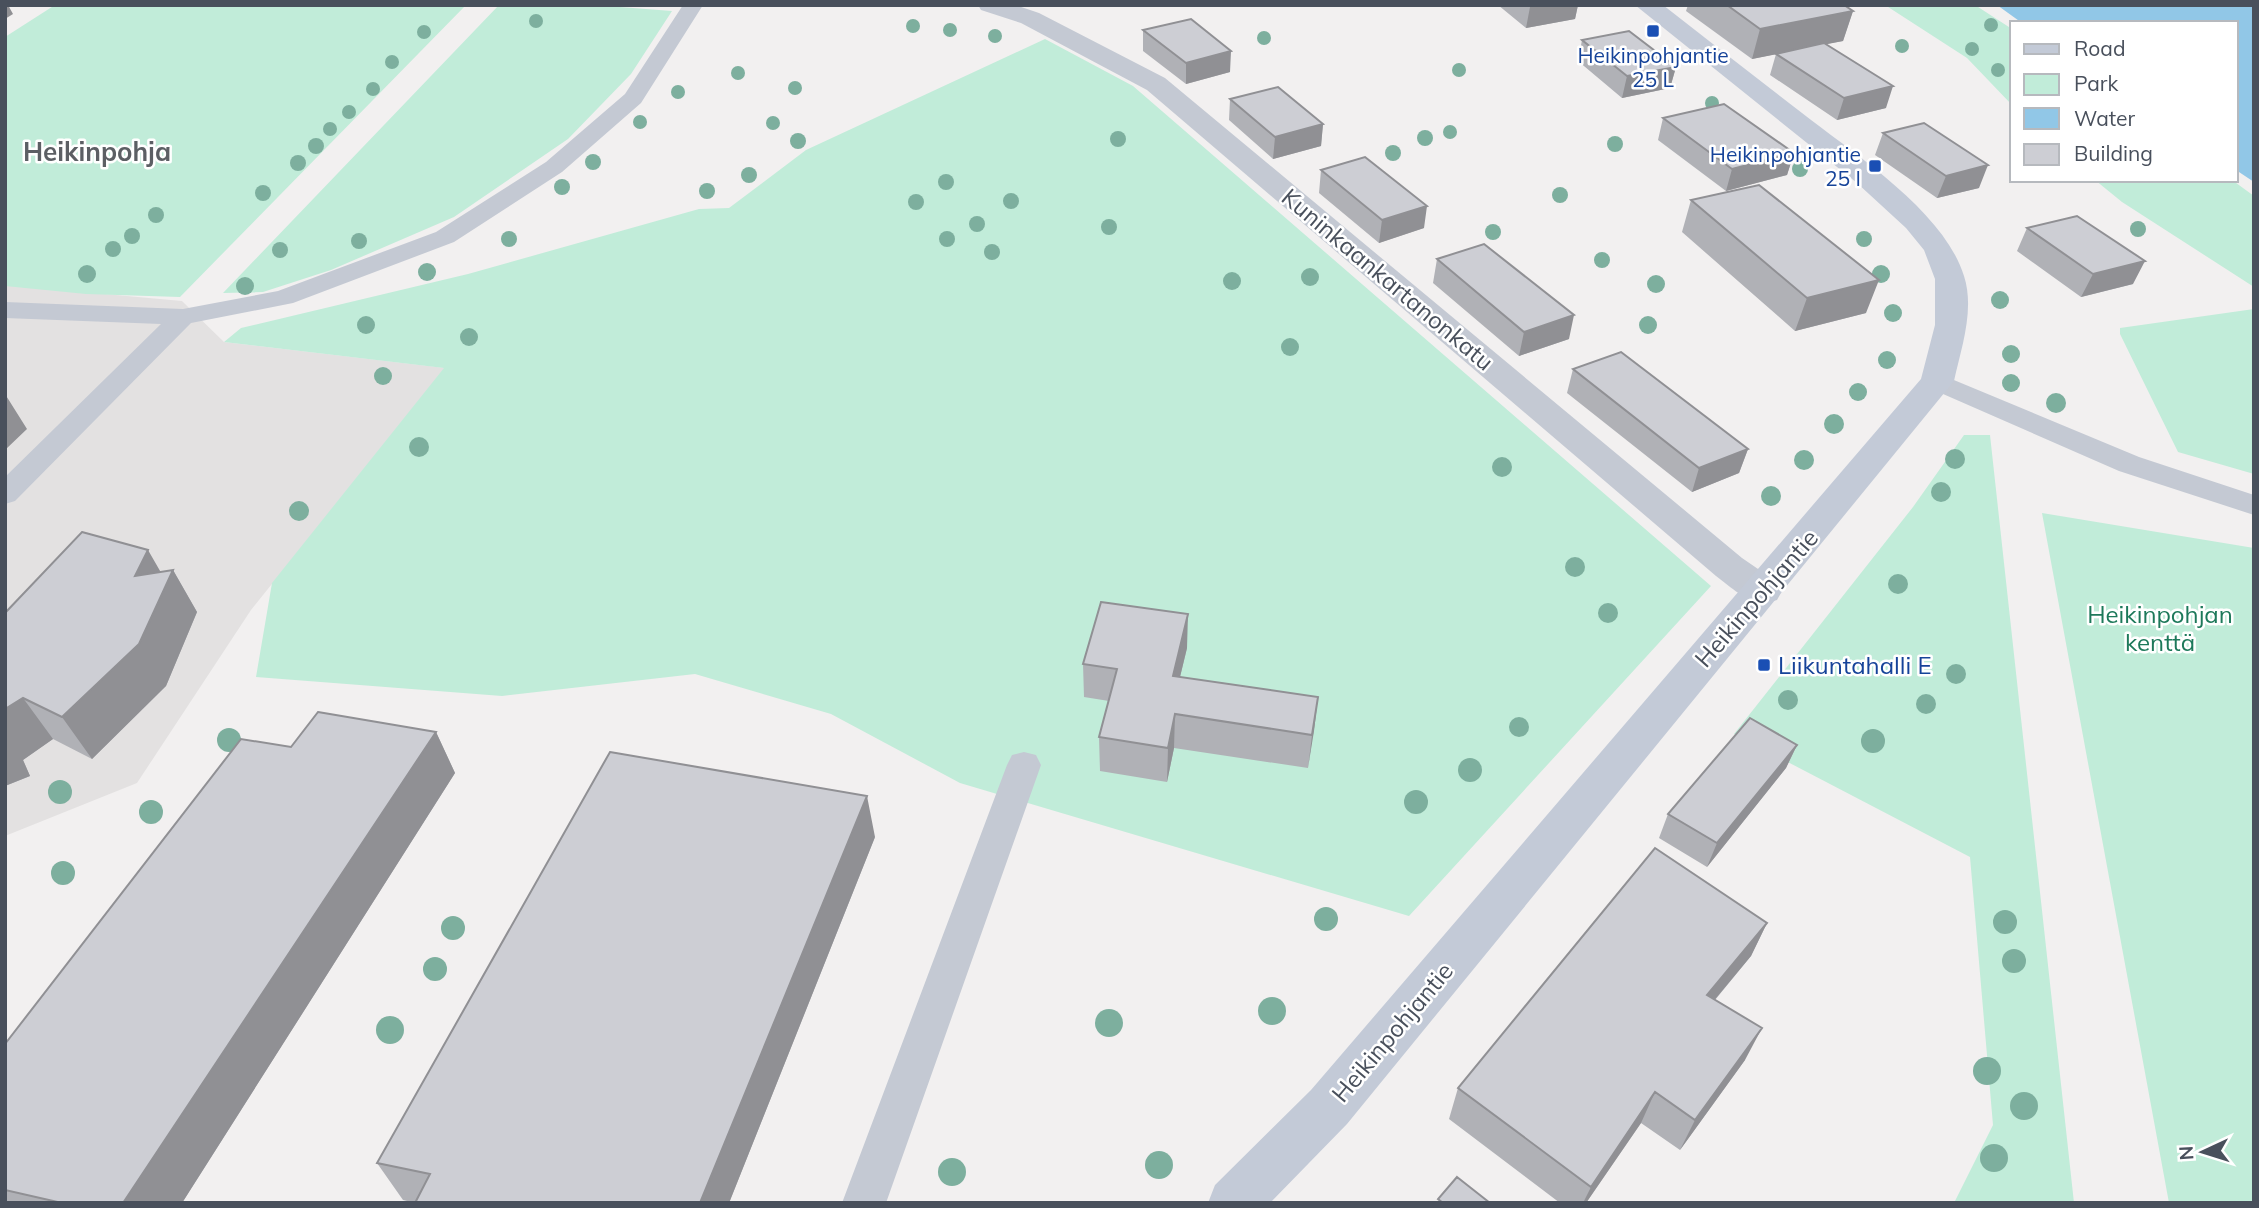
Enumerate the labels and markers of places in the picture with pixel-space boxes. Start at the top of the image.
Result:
marker: Heikinpohjantie 25 L [1645,23,1661,39]
place label: Heikinpohjantie 25 L [1577,42,1729,92]
place label: Heikinpohjantie 25 I [1710,141,1861,191]
marker: Heikinpohjantie 25 I [1867,158,1883,174]
place label: Liikuntahalli E [1778,650,1932,680]
marker: Liikuntahalli E [1756,657,1772,673]

